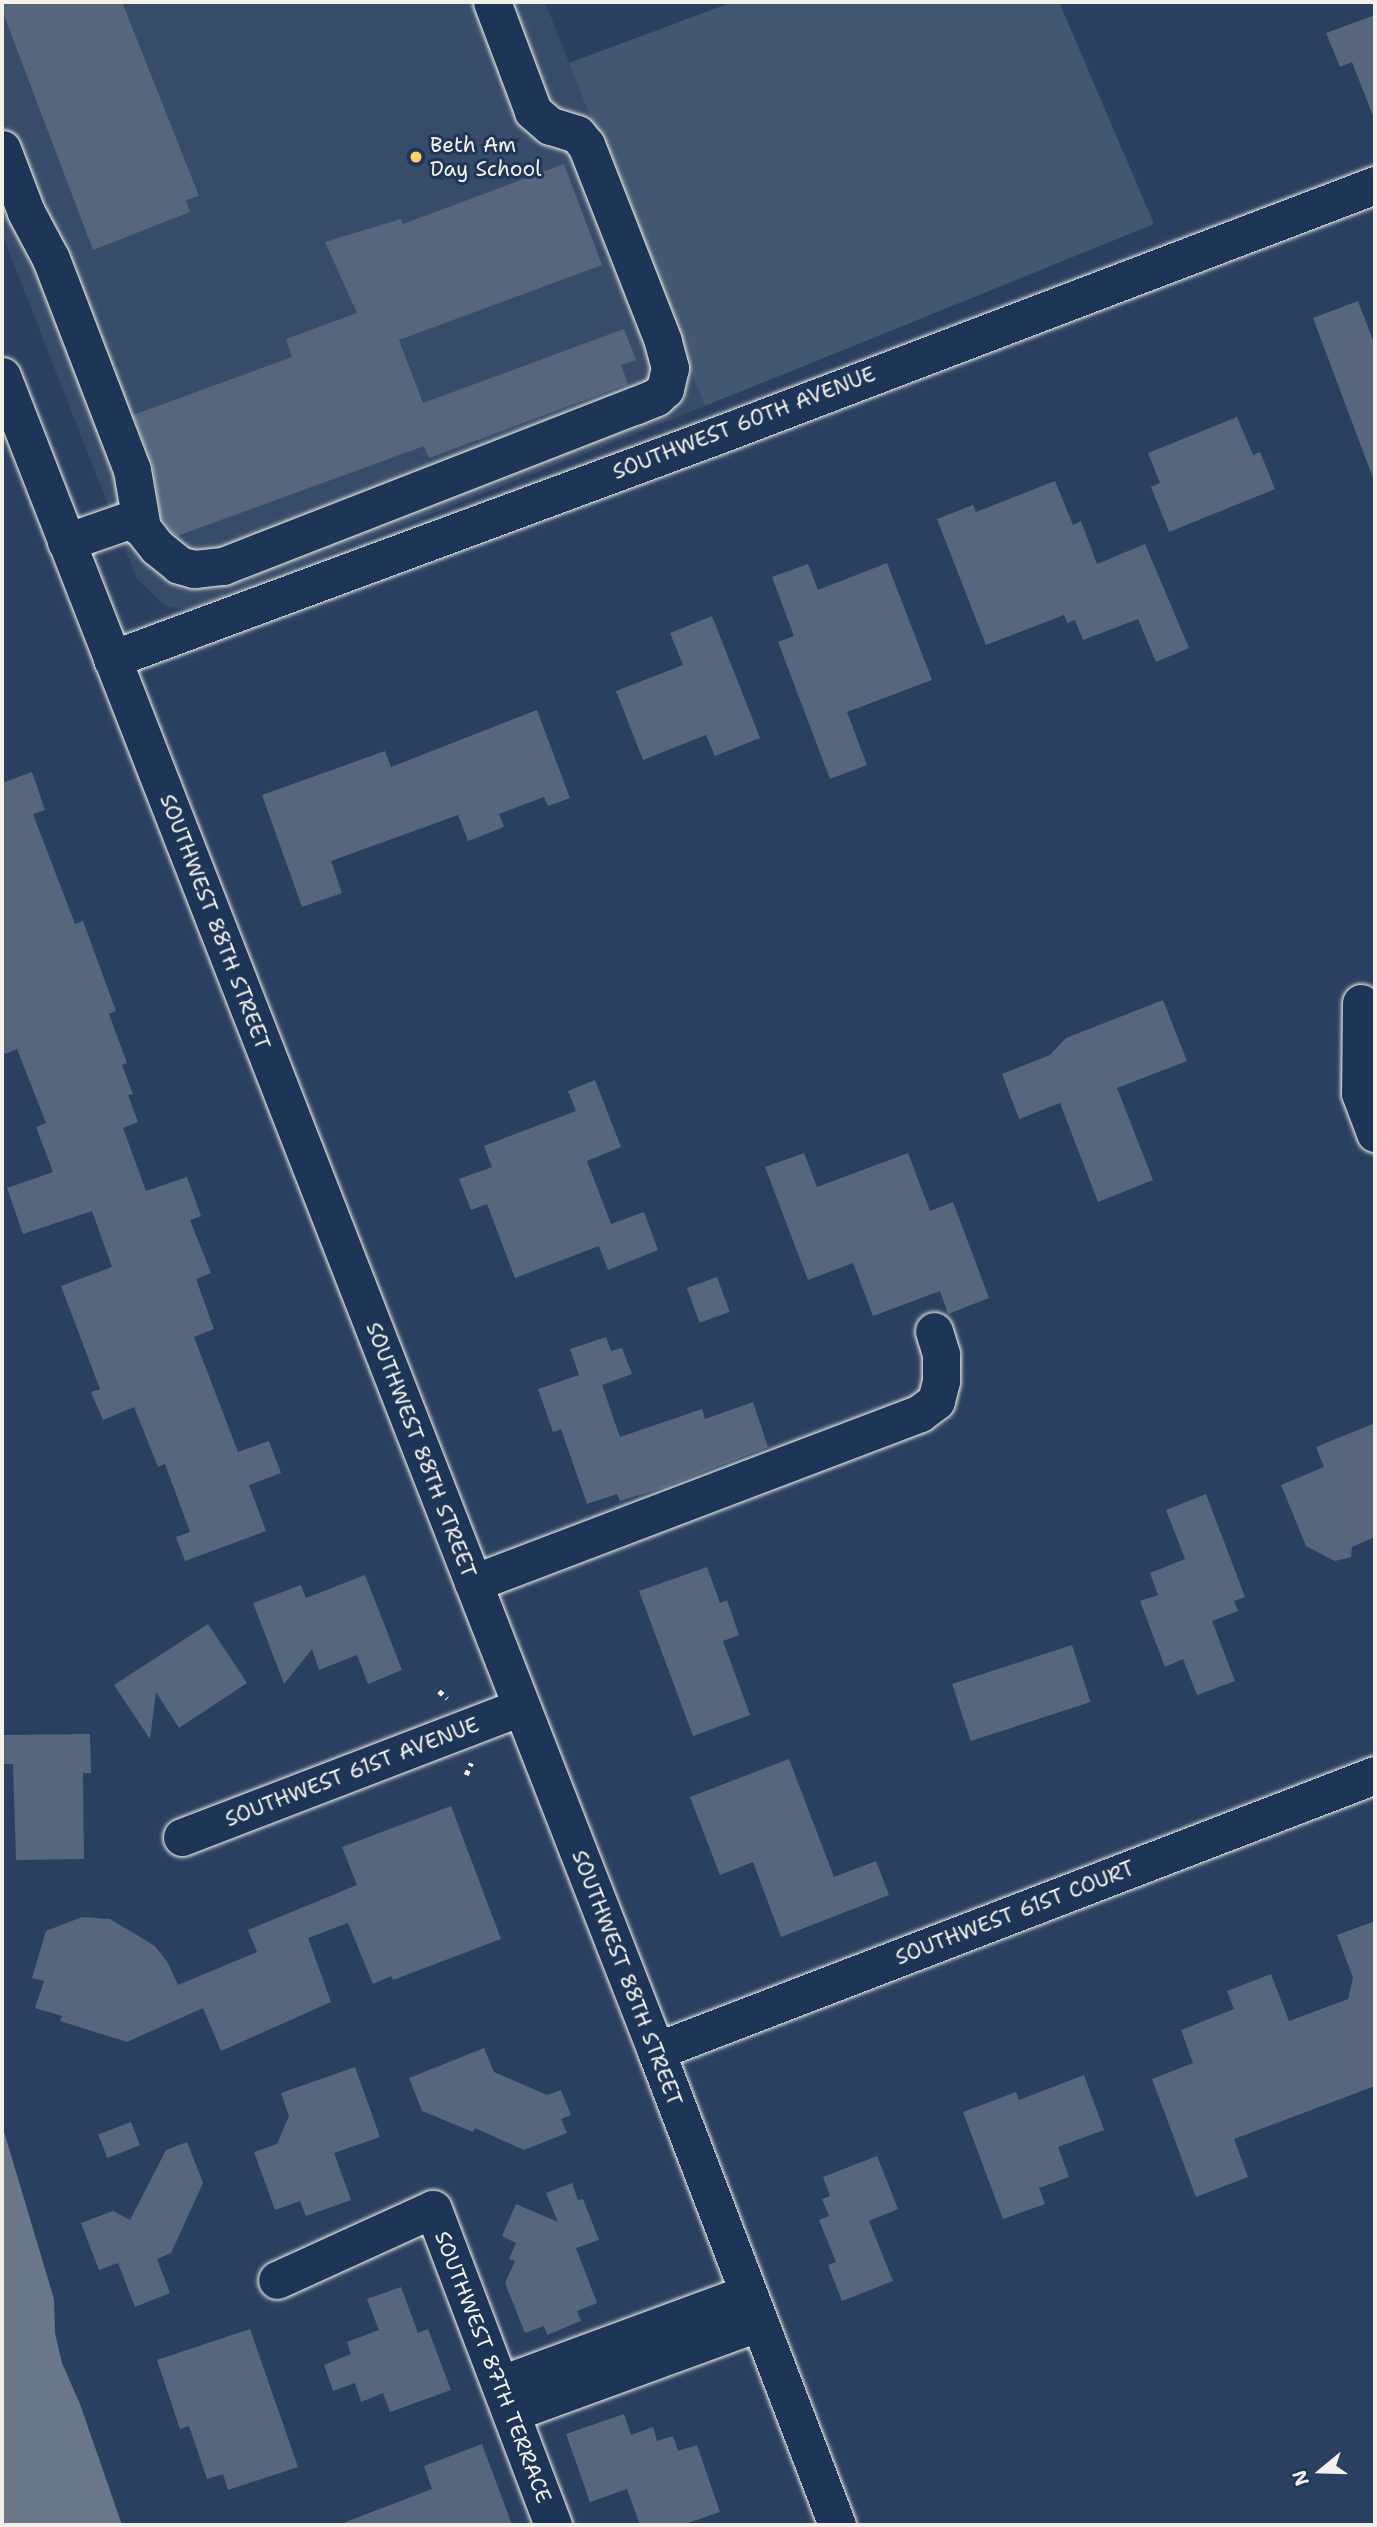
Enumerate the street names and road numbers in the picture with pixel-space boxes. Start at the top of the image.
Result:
street label: SOUTHWEST 60TH AVENUE [609,361,879,485]
street label: SOUTHWEST 88TH STREET [155,791,275,1053]
street label: SOUTHWEST 88TH STREET [361,1319,481,1581]
street label: SOUTHWEST 61ST AVENUE [221,1712,483,1832]
street label: SOUTHWEST 88TH STREET [567,1847,687,2109]
street label: SOUTHWEST 61ST COURT [892,1856,1138,1970]
street label: SOUTHWEST 87TH TERRACE [429,2227,557,2507]

